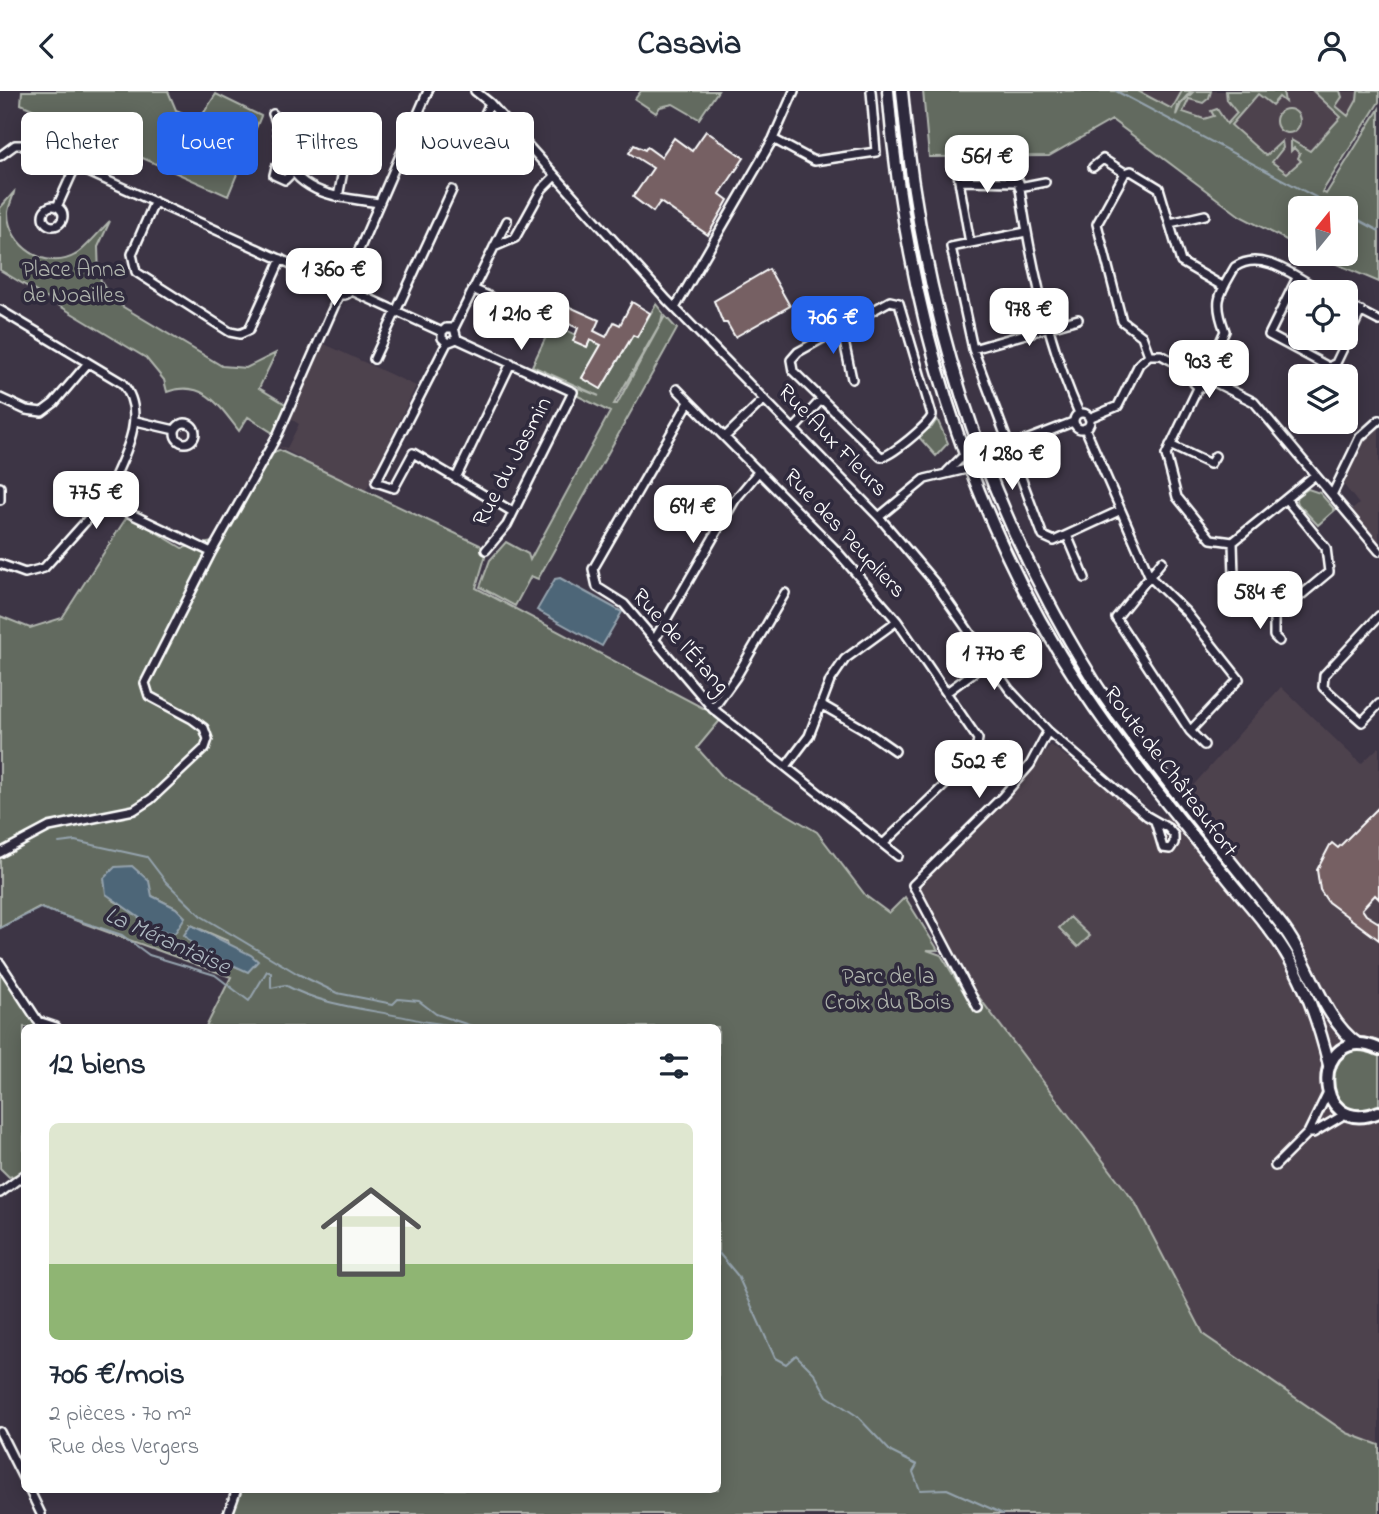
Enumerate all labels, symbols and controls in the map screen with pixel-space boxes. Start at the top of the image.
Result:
text: Casavia [638,22,741,69]
icon: back [28,27,66,65]
icon: person [1313,27,1351,65]
chip: Acheter [21,112,143,175]
chip: Louer [157,112,258,175]
chip: Filtres [272,112,382,175]
chip: Nouveau [396,112,534,175]
pin: 561 € [938,135,1036,195]
text: 561 € [961,141,1013,174]
north arrow [1288,196,1358,266]
map controls [1288,196,1358,434]
pin: 1 360 € [269,249,399,308]
park label: Place Anna de Noailles [22,254,126,313]
text: 1 360 € [302,254,366,287]
button: locate [1288,280,1358,350]
pin: 978 € [980,289,1078,348]
pin: 1 210 € [456,293,586,352]
text: 978 € [1006,294,1052,327]
pin: 706 € [784,296,882,356]
text: 1 210 € [489,298,553,331]
text: 706 € [807,302,859,335]
pin: 903 € [1160,341,1258,400]
text: 903 € [1185,346,1233,379]
button: layers [1288,364,1358,434]
street label: Rue Aux Fleurs [769,377,895,505]
street label: Rue du Jasmin [465,391,561,533]
pin: 1 280 € [947,433,1077,492]
text: 1 280 € [980,438,1044,471]
street label: Rue des Peupliers [775,462,913,606]
pin: 775 € [47,471,145,531]
text: 775 € [69,477,123,510]
pin: 691 € [644,485,742,545]
text: 691 € [670,491,716,524]
pin: 584 € [1211,571,1309,631]
text: 584 € [1233,577,1287,610]
street label: Rue de l'Étang [623,582,737,703]
pin: 1 770 € [929,633,1059,692]
text: 1 770 € [962,638,1026,671]
street label: Route de Châteaufort [1095,680,1245,864]
pin: 502 € [930,741,1028,800]
text: 502 € [951,746,1007,779]
water label: La Mérantaise [99,899,236,986]
park label: Parc de la Croix du Bois [825,961,951,1020]
text: 12 biens [49,1044,146,1088]
icon: filters [655,1047,693,1085]
icon: home [308,1169,434,1295]
text: 706 €/mois [49,1354,185,1398]
text: 2 pièces · 70 m² [49,1398,192,1431]
text: Rue des Vergers [49,1431,199,1464]

